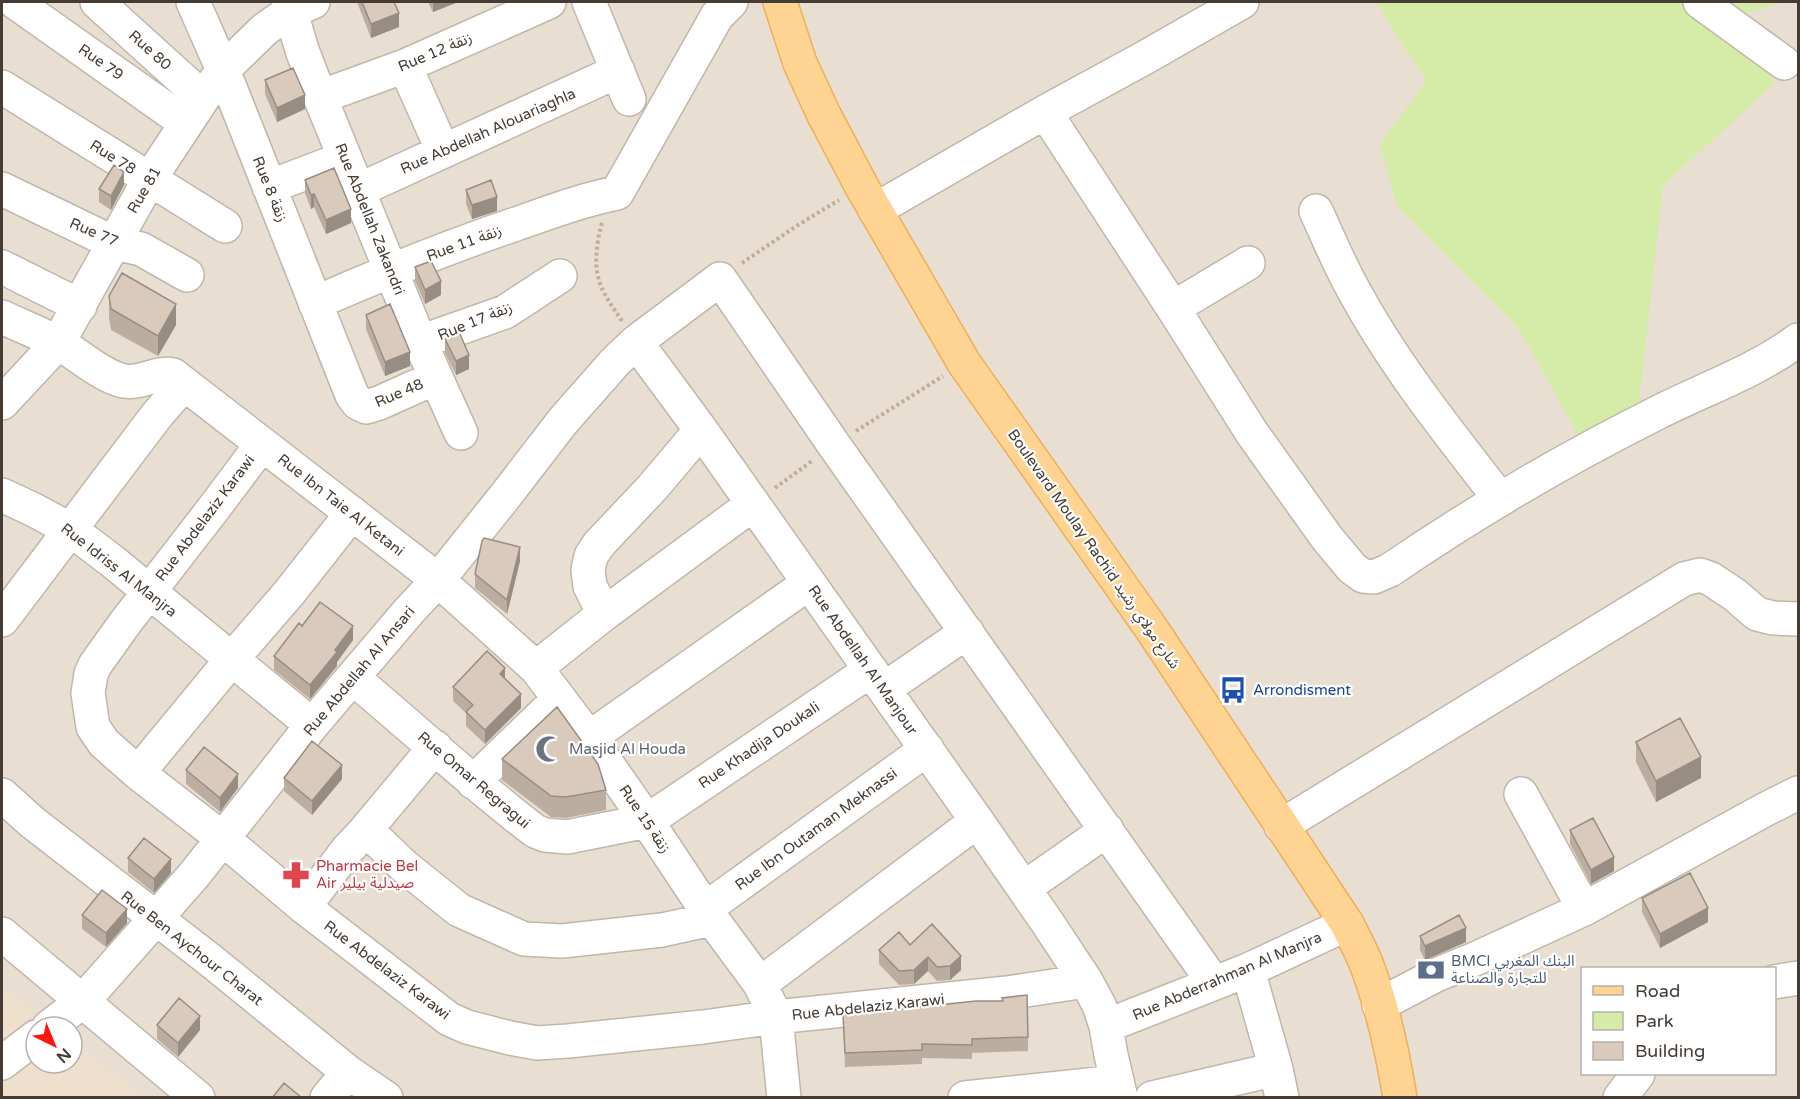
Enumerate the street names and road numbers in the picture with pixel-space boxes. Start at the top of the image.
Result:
street label: Rue 80 [125,26,175,74]
street label: Rue 12 زنقة [395,28,475,76]
street label: Rue 79 [75,40,127,84]
street label: Rue Abdellah Alouariaghla [398,84,578,178]
street label: Rue 78 [87,136,139,178]
street label: Rue Abdellah Zakandri [331,140,409,298]
street label: Rue 8 زنقة [249,153,291,225]
street label: Rue 81 [123,163,165,217]
street label: Rue 77 [67,214,121,250]
street label: Rue 11 زنقة [424,221,504,265]
street label: Rue 17 زنقة [435,298,515,344]
street label: Rue 48 [372,375,426,411]
street label: Boulevard Moulay Rachid شارع مولاي رشيد [1001,426,1184,674]
street label: Rue Ibn Taie Al Ketani [274,450,408,560]
street label: Rue Abdelaziz Karawi [152,451,258,585]
street label: Rue Idriss Al Manjra [57,519,181,621]
street label: Rue Abdellah Al Manjour [805,582,922,738]
street label: Rue Abdellah Al Ansari [299,602,419,740]
street label: Rue Khadija Doukali [695,698,823,792]
street label: Rue Omar Regragui [414,728,534,832]
street label: Rue Ibn Outaman Meknassi [731,764,901,894]
street label: Rue 15 زنقة [616,781,674,857]
street label: Rue Ben Aychour Charat [117,887,267,1009]
street label: Rue Abdelaziz Karawi [320,917,454,1023]
street label: Rue Abderrahman Al Manjra [1130,928,1324,1024]
street label: Rue Abdelaziz Karawi [791,990,945,1024]

